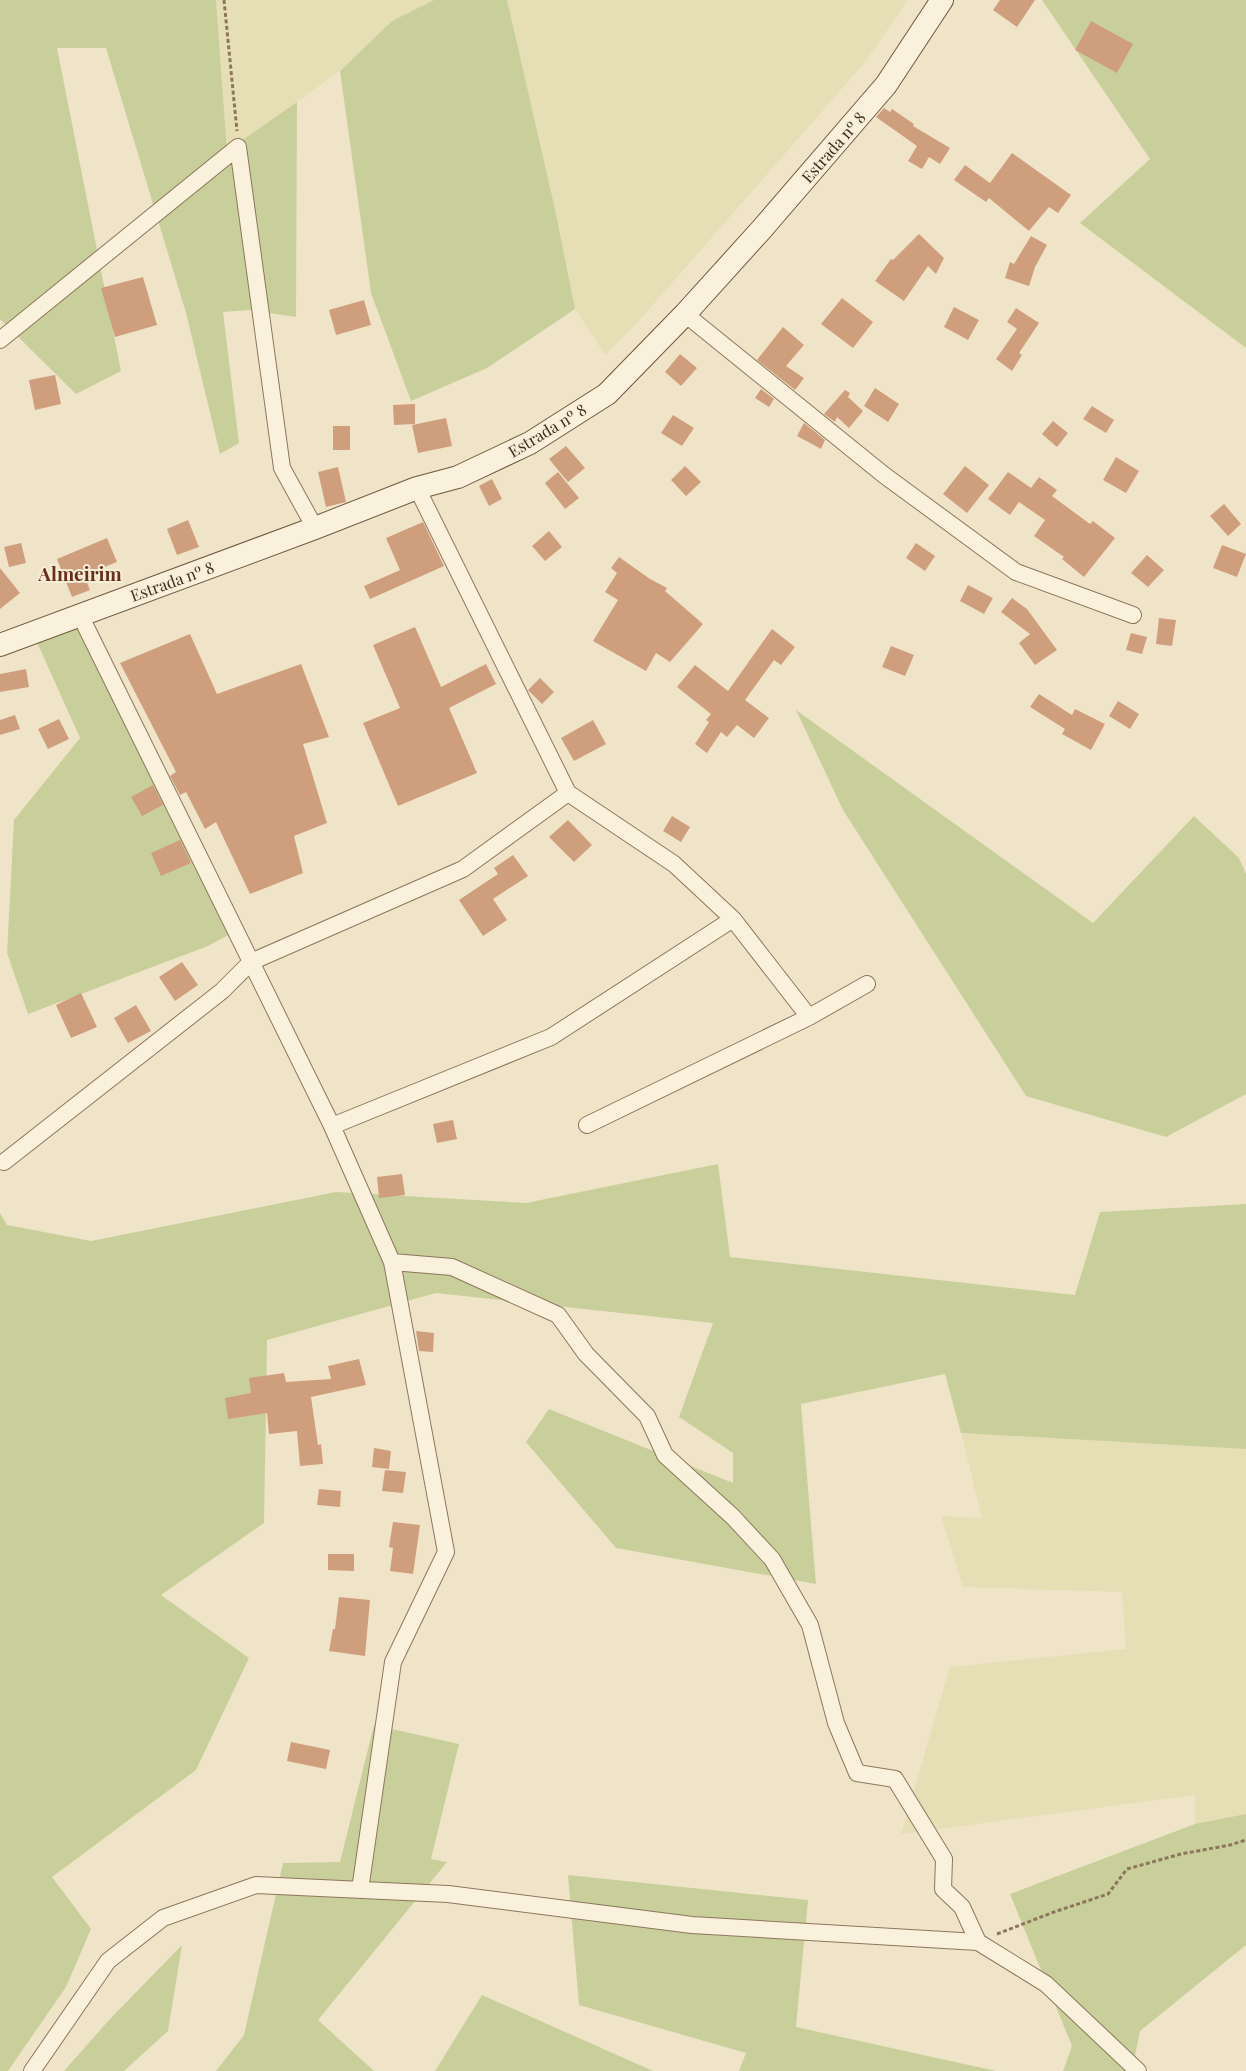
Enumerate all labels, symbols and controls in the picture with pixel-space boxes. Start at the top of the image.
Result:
street label: Estrada nº 8 [796,107,870,187]
street label: Estrada nº 8 [504,398,590,462]
street label: Estrada nº 8 [127,556,217,606]
district label: Almeirim [37,560,122,586]

